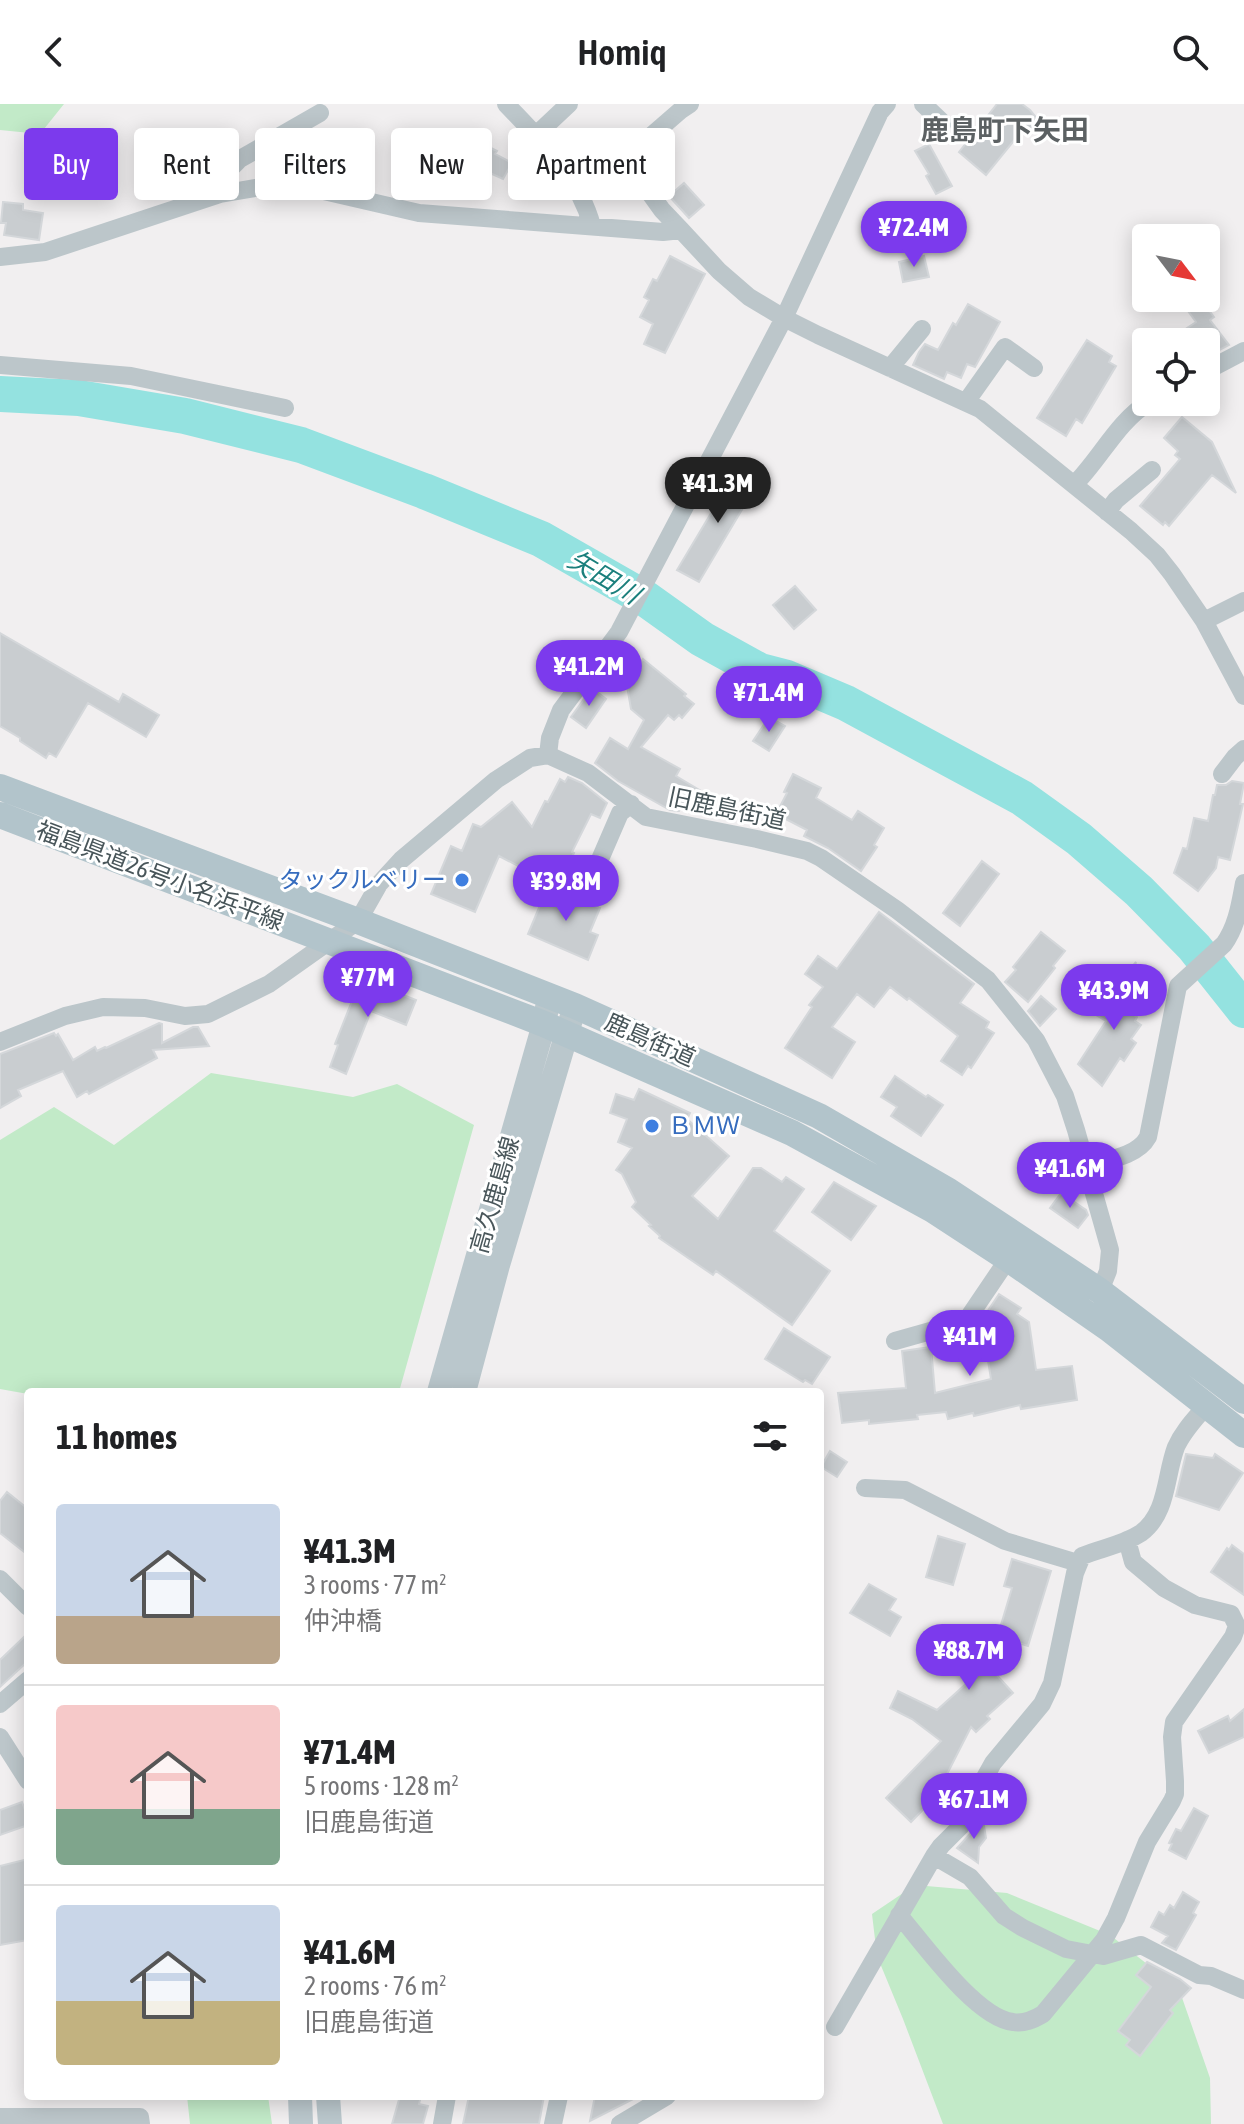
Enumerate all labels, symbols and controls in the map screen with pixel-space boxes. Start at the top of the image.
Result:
icon: back [32,30,76,74]
icon: search [1168,30,1212,74]
text: Homiq [577,31,667,73]
district label: 鹿島町下矢田 [921,114,1089,146]
chip: Buy [24,128,118,200]
chip: Rent [134,128,239,200]
chip: Filters [255,128,375,200]
chip: New [391,128,492,200]
chip: Apartment [508,128,675,200]
pin: ¥72.4M [849,201,979,269]
text: ¥72.4M [879,212,949,242]
north arrow [1132,224,1220,312]
map controls [1132,224,1220,416]
button: locate [1132,328,1220,416]
pin: ¥41.3M [653,457,783,525]
text: ¥41.3M [683,468,753,498]
water label: 矢田川 [563,544,648,611]
pin: ¥41.2M [524,640,654,708]
text: ¥41.2M [554,651,624,681]
pin: ¥71.4M [704,666,834,734]
text: ¥71.4M [734,677,804,707]
street label: 旧鹿島街道 [666,783,789,834]
street label: 福島県道26号小名浜平線 [33,816,288,935]
pin: ¥39.8M [501,855,631,923]
place label: タックルベリー [279,866,446,893]
text: ¥39.8M [531,866,601,896]
marker: タックルベリー [453,871,471,889]
pin: ¥77M [321,951,415,1019]
text: ¥77M [341,962,395,992]
pin: ¥43.9M [1049,964,1179,1032]
text: ¥43.9M [1079,975,1149,1005]
street label: 鹿島街道 [601,1008,700,1071]
place label: ＢＭＷ [668,1112,740,1139]
marker: ＢＭＷ [643,1117,661,1135]
street label: 高久鹿島線 [465,1133,524,1256]
pin: ¥41.6M [1005,1142,1135,1210]
text: ¥41.6M [1035,1153,1105,1183]
pin: ¥41M [923,1310,1017,1378]
text: ¥41M [943,1321,997,1351]
icon: filters [748,1414,792,1458]
text: 11 homes [56,1417,177,1456]
text: ¥41.3M [304,1531,396,1570]
icon: home [120,1536,216,1632]
text: 3 rooms · 77 m² [304,1570,446,1600]
text: 仲沖橋 [304,1606,382,1636]
pin: ¥88.7M [904,1624,1034,1692]
text: ¥88.7M [934,1635,1004,1665]
text: ¥71.4M [304,1732,396,1771]
icon: home [120,1737,216,1833]
text: 5 rooms · 128 m² [304,1771,459,1801]
pin: ¥67.1M [909,1773,1039,1841]
text: ¥67.1M [939,1784,1009,1814]
text: 旧鹿島街道 [304,1807,434,1837]
text: ¥41.6M [304,1932,396,1971]
icon: home [120,1937,216,2033]
text: 2 rooms · 76 m² [304,1971,446,2001]
text: 旧鹿島街道 [304,2007,434,2037]

